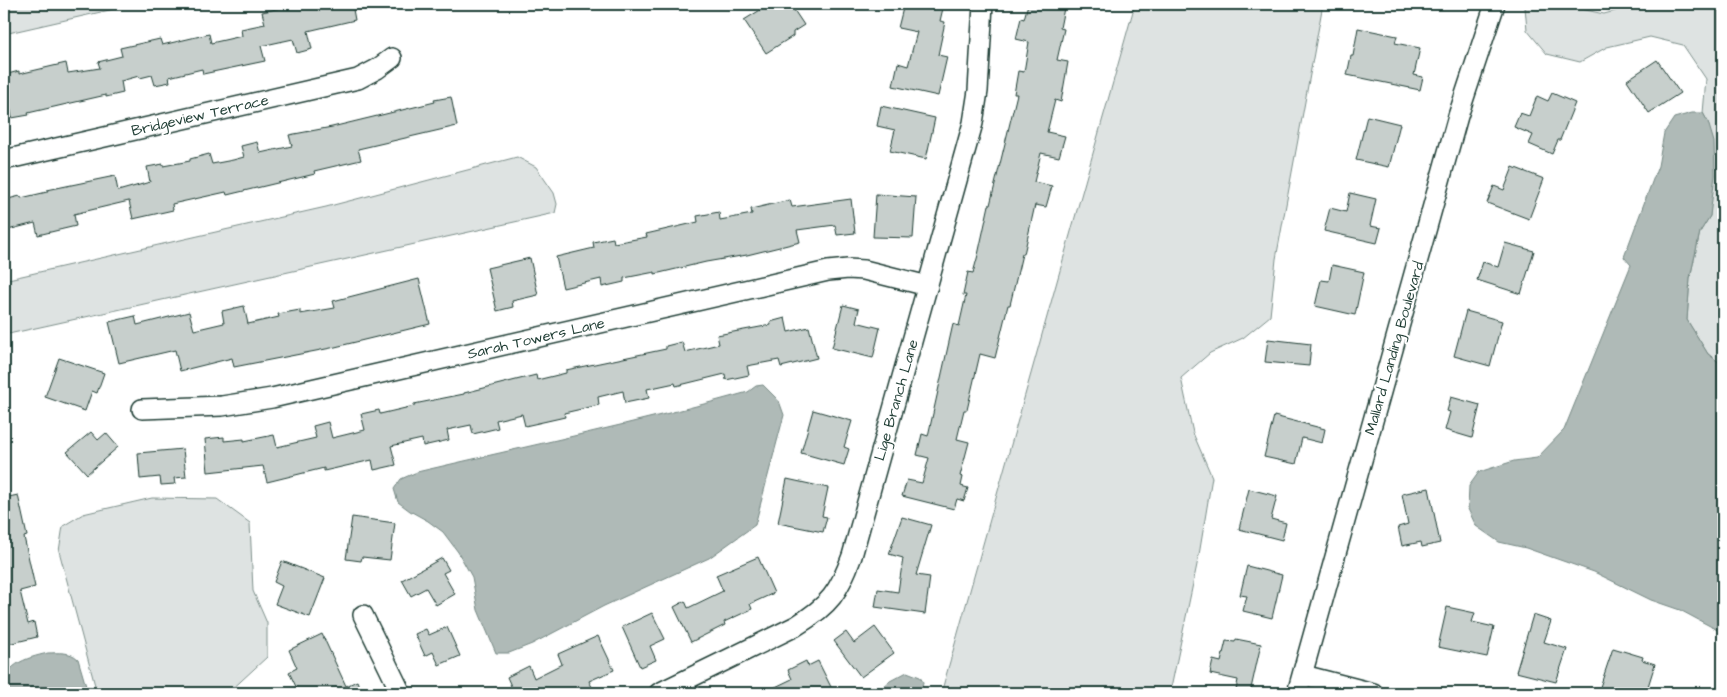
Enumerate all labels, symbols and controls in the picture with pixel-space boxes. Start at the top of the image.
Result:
street label: Bridgeview Terrace [129,89,271,142]
street label: Mallard Landing Boulevard [1360,259,1430,438]
street label: Sarah Towers Lane [465,312,607,364]
street label: Lige Branch Lane [869,337,925,463]

